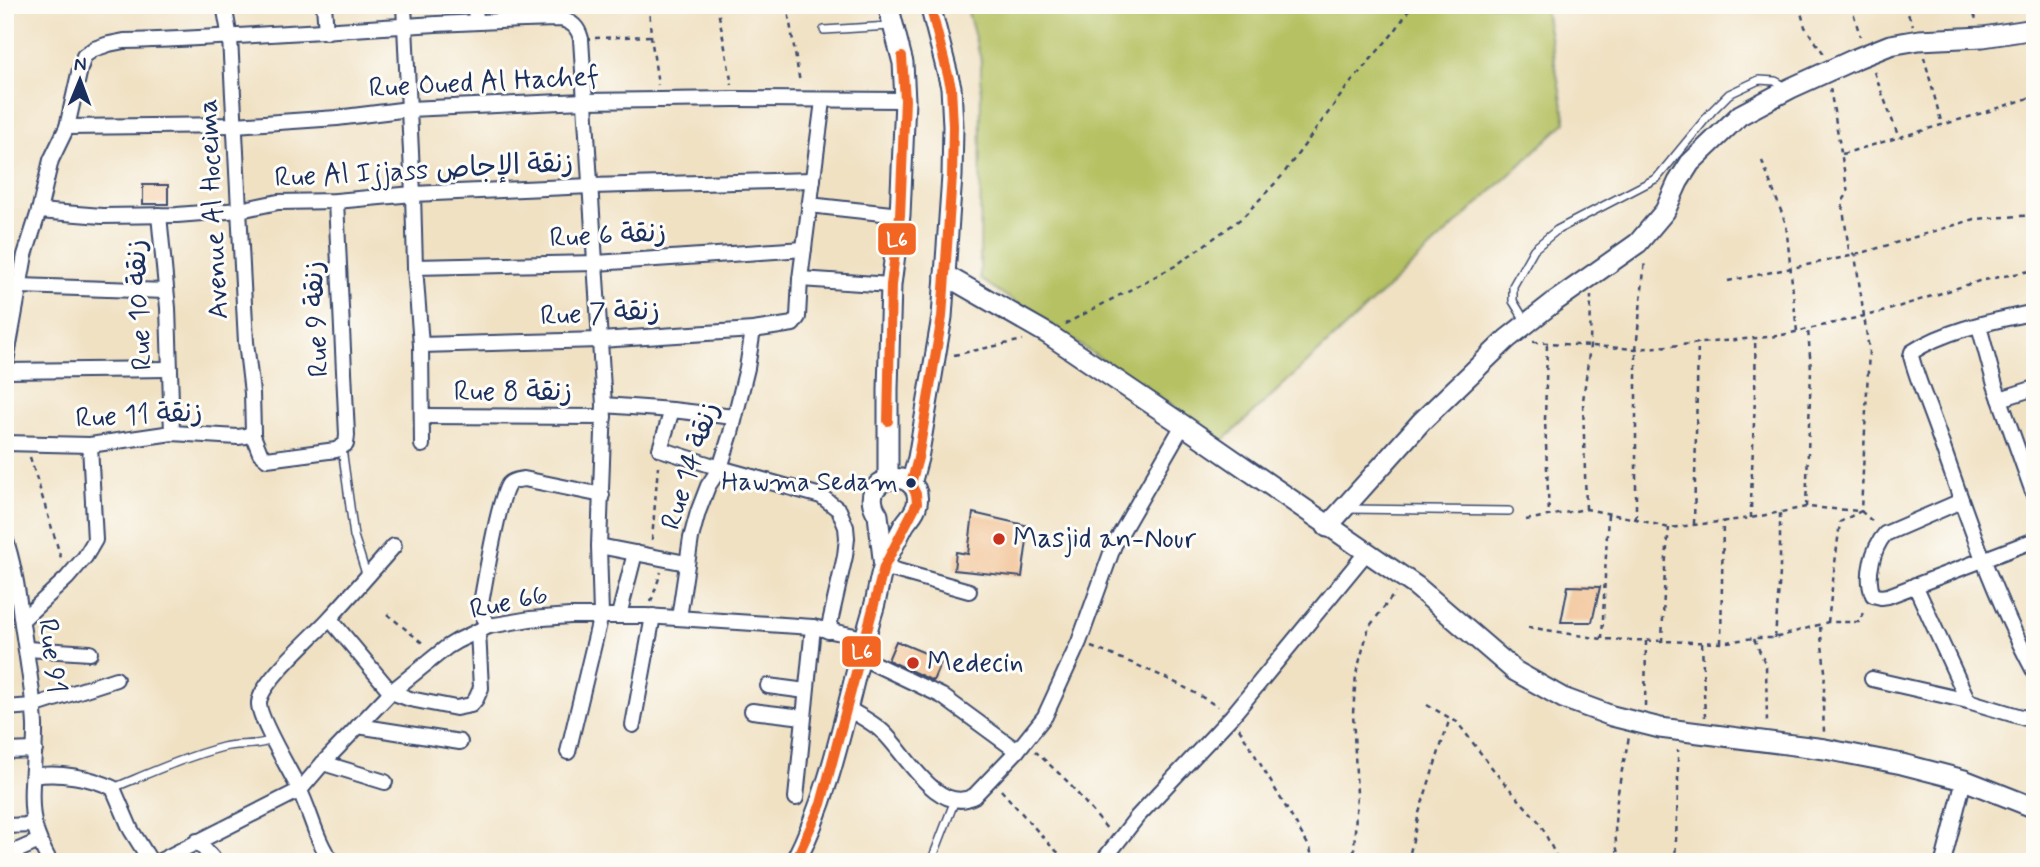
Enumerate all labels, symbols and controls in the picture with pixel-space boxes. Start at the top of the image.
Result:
north arrow [46,46,116,116]
text: N [74,52,87,77]
street label: Rue Oued Al Hachef [368,58,600,108]
street label: Avenue Al Hoceima [190,98,238,320]
street label: Rue Al Ijjass زنقة الإجاص [274,145,574,197]
street label: Rue 6 زنقة [549,214,667,258]
line badge: L6 [877,222,917,256]
text: L6 [886,228,908,253]
street label: Rue 10 زنقة [118,239,162,371]
street label: Rue 9 زنقة [295,260,339,378]
street label: Rue 7 زنقة [539,292,661,336]
street label: Rue 8 زنقة [454,374,572,411]
street label: Rue 11 زنقة [75,394,203,438]
street label: Rue 14 زنقة [653,397,729,535]
place label: Hawma Sedam [722,466,898,500]
marker: Hawma Sedam [904,476,918,490]
place label: Masjid an-Nour [1013,521,1197,558]
marker: Masjid an-Nour [991,531,1007,547]
street label: Rue 66 [467,577,551,629]
street label: Rue 91 [28,617,74,695]
line badge: L6 [841,635,882,668]
text: L6 [851,640,873,665]
place label: Medecin [927,645,1024,682]
marker: Medecin [905,655,921,671]

